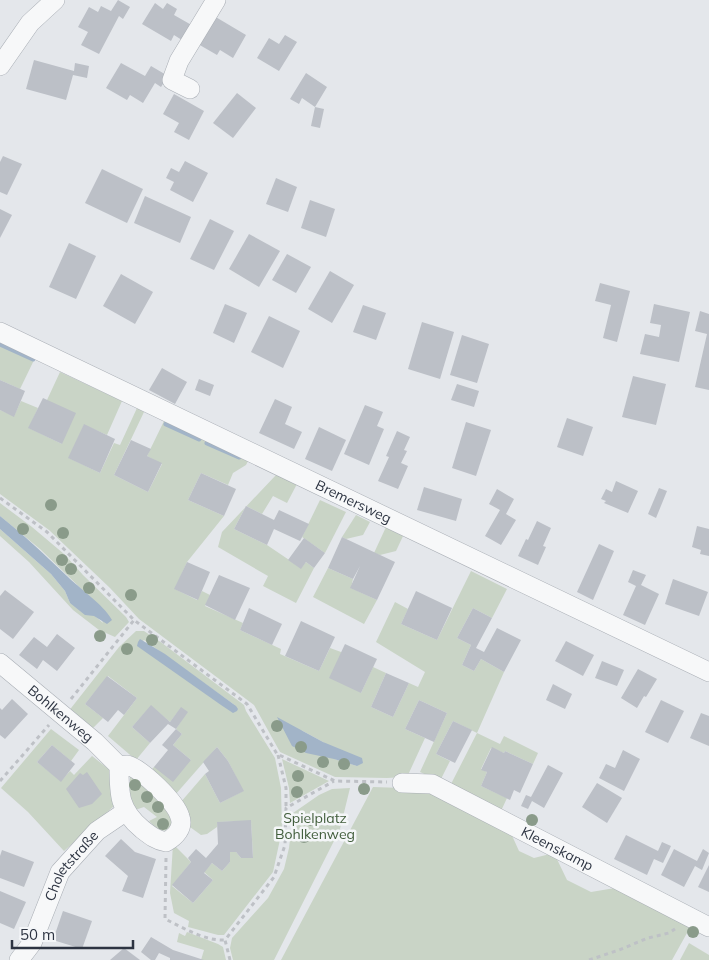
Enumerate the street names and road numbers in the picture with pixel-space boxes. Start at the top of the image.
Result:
street label: Bremersweg [313,476,394,527]
street label: Bohlkenweg [24,681,97,746]
street label: Kleenskamp [518,823,596,875]
street label: Choletstraße [40,827,102,904]

